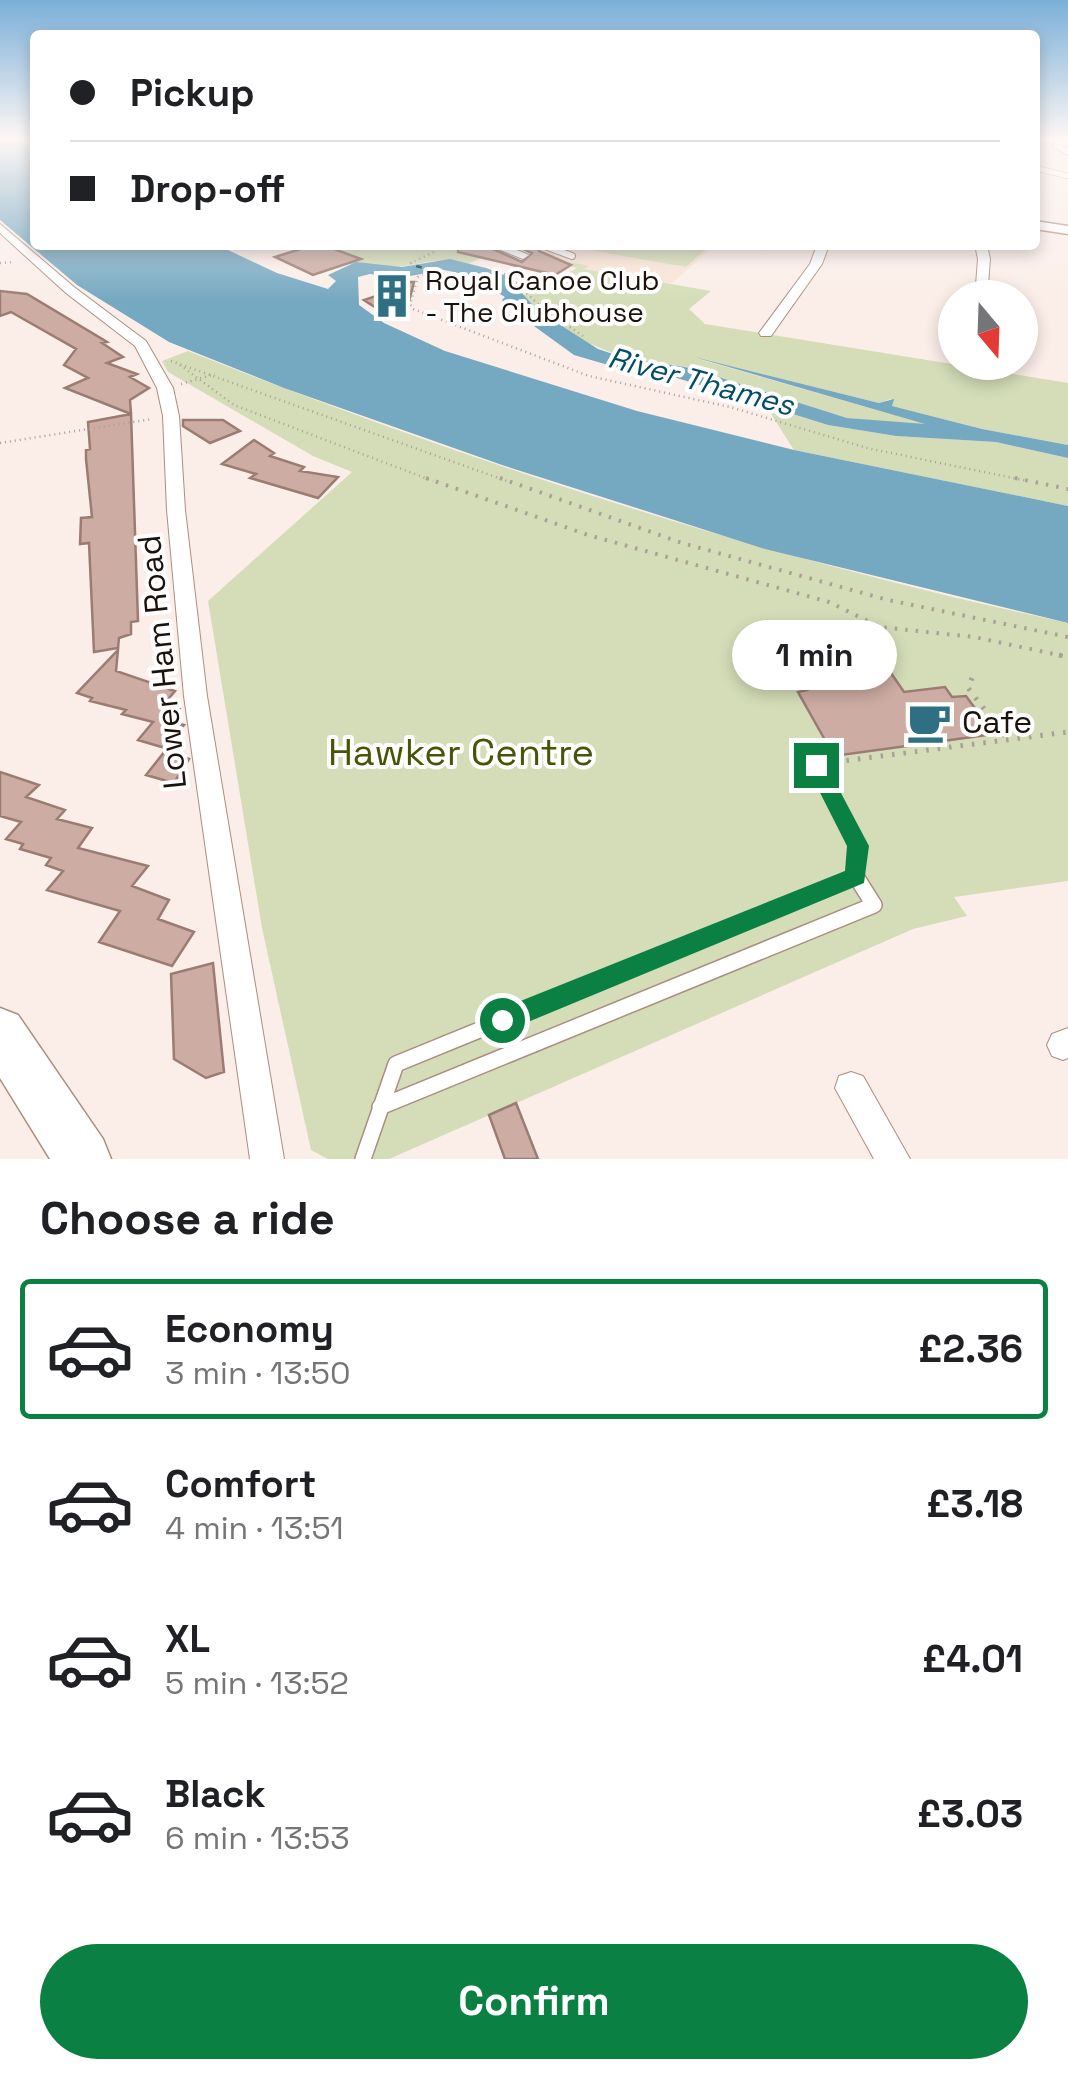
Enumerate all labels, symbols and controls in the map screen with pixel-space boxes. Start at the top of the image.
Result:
text: Pickup [130,69,254,117]
text: Drop-off [130,165,285,213]
place label: Royal Canoe Club - The Clubhouse [425,262,660,330]
building icon: Royal Canoe Club - The Clubhouse [368,272,416,320]
north arrow [938,280,1038,380]
map controls [938,280,1038,380]
water label: River Thames [604,338,799,425]
street label: Lower Ham Road [129,533,195,791]
callout: 1 min [734,620,898,690]
text: 1 min [775,635,854,675]
cafe icon: Cafe [905,698,953,746]
place label: Cafe [962,702,1032,742]
park label: Hawker Centre [328,728,594,776]
route end [794,743,839,788]
route start [480,998,525,1043]
text: Choose a ride [40,1190,335,1247]
icon: car [45,1304,135,1394]
text: Economy [165,1305,334,1353]
text: £2.36 [918,1325,1023,1373]
text: 3 min · 13:50 [165,1353,350,1393]
icon: car [45,1459,135,1549]
text: Comfort [165,1460,316,1508]
text: £3.18 [926,1480,1023,1528]
text: 4 min · 13:51 [165,1508,344,1548]
icon: car [45,1614,135,1704]
text: XL [165,1615,210,1663]
text: £4.01 [922,1635,1023,1683]
text: 5 min · 13:52 [165,1663,349,1703]
icon: car [45,1769,135,1859]
text: Black [165,1770,266,1818]
text: £3.03 [917,1790,1023,1838]
text: 6 min · 13:53 [165,1818,350,1858]
button: Confirm [40,1944,1028,2059]

